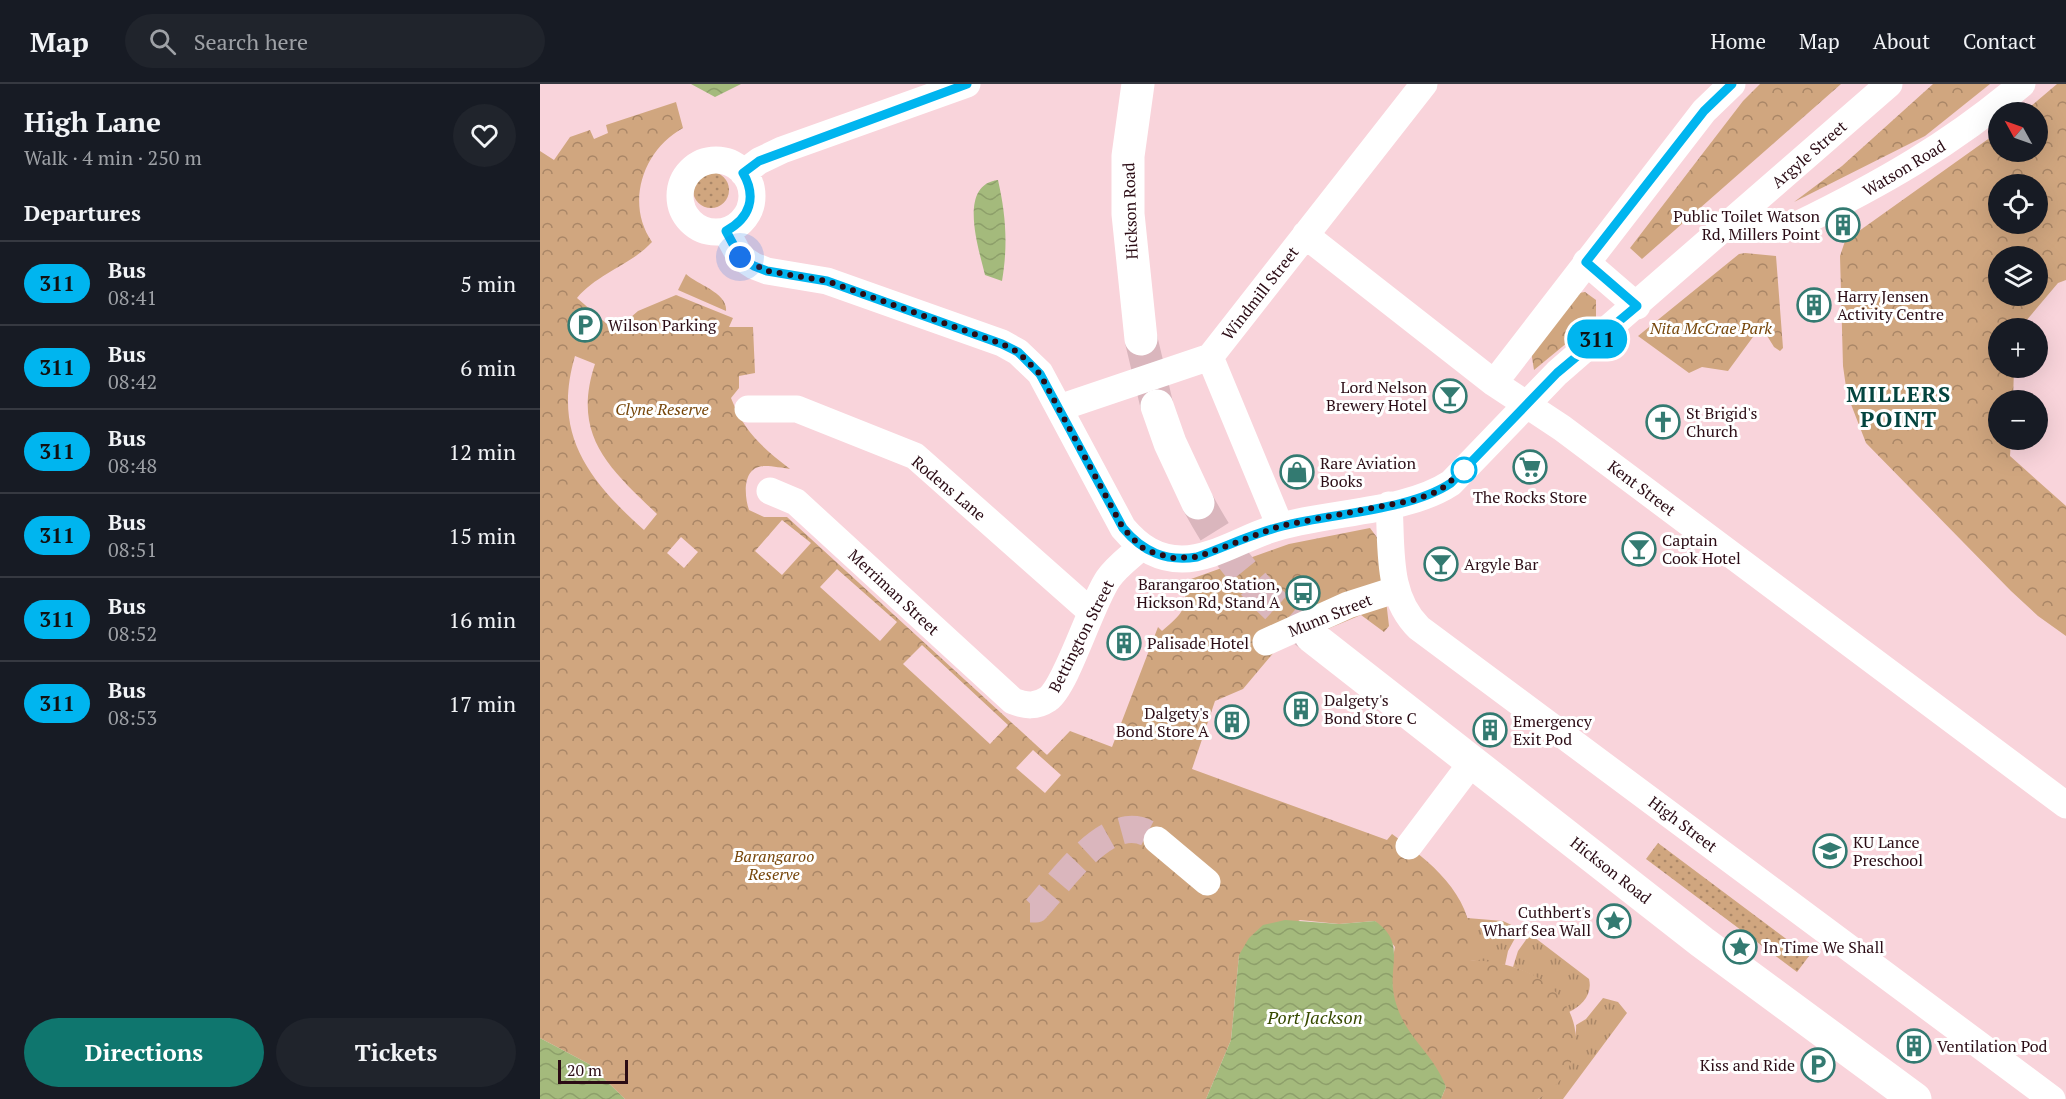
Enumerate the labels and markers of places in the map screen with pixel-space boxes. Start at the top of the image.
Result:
place label: Public Toilet Watson Rd, Millers Point [1673,205,1820,245]
building icon: Public Toilet Watson Rd, Millers Point [1825,207,1861,243]
place label: Harry Jensen Activity Centre [1837,285,1944,325]
building icon: Harry Jensen Activity Centre [1796,287,1832,323]
parking icon: Wilson Parking [567,307,603,343]
place label: Wilson Parking [608,314,717,336]
place label: Lord Nelson Brewery Hotel [1326,376,1427,416]
bar icon: Lord Nelson Brewery Hotel [1432,378,1468,414]
place label: St Brigid's Church [1686,402,1757,442]
church icon: St Brigid's Church [1645,404,1681,440]
supermarket icon: The Rocks Store [1512,449,1548,485]
place label: Rare Aviation Books [1320,452,1416,492]
shop icon: Rare Aviation Books [1279,454,1315,490]
unlabelled marker [1451,457,1477,483]
place label: The Rocks Store [1473,486,1587,508]
place label: Captain Cook Hotel [1662,529,1741,569]
bar icon: Captain Cook Hotel [1621,531,1657,567]
bar icon: Argyle Bar [1423,546,1459,582]
place label: Argyle Bar [1464,553,1539,575]
place label: Barangaroo Station, Hickson Rd, Stand A [1136,573,1280,613]
bus stop icon: Barangaroo Station, Hickson Rd, Stand A [1285,575,1321,611]
building icon: Palisade Hotel [1106,625,1142,661]
place label: Palisade Hotel [1147,632,1249,654]
place label: Dalgety's Bond Store C [1324,689,1417,729]
building icon: Dalgety's Bond Store C [1283,691,1319,727]
place label: Dalgety's Bond Store A [1116,702,1209,742]
building icon: Dalgety's Bond Store A [1214,704,1250,740]
place label: Emergency Exit Pod [1513,710,1593,750]
building icon: Emergency Exit Pod [1472,712,1508,748]
place label: KU Lance Preschool [1853,831,1923,871]
school or university icon: KU Lance Preschool [1812,833,1848,869]
place label: Cuthbert's Wharf Sea Wall [1483,901,1591,941]
place icon: Cuthbert's Wharf Sea Wall [1596,903,1632,939]
place icon: In Time We Shall [1722,929,1758,965]
place label: In Time We Shall [1763,936,1884,958]
building icon: Ventilation Pod [1896,1028,1932,1064]
place label: Ventilation Pod [1937,1035,2048,1057]
parking icon: Kiss and Ride [1800,1047,1836,1083]
place label: Kiss and Ride [1700,1054,1795,1076]

